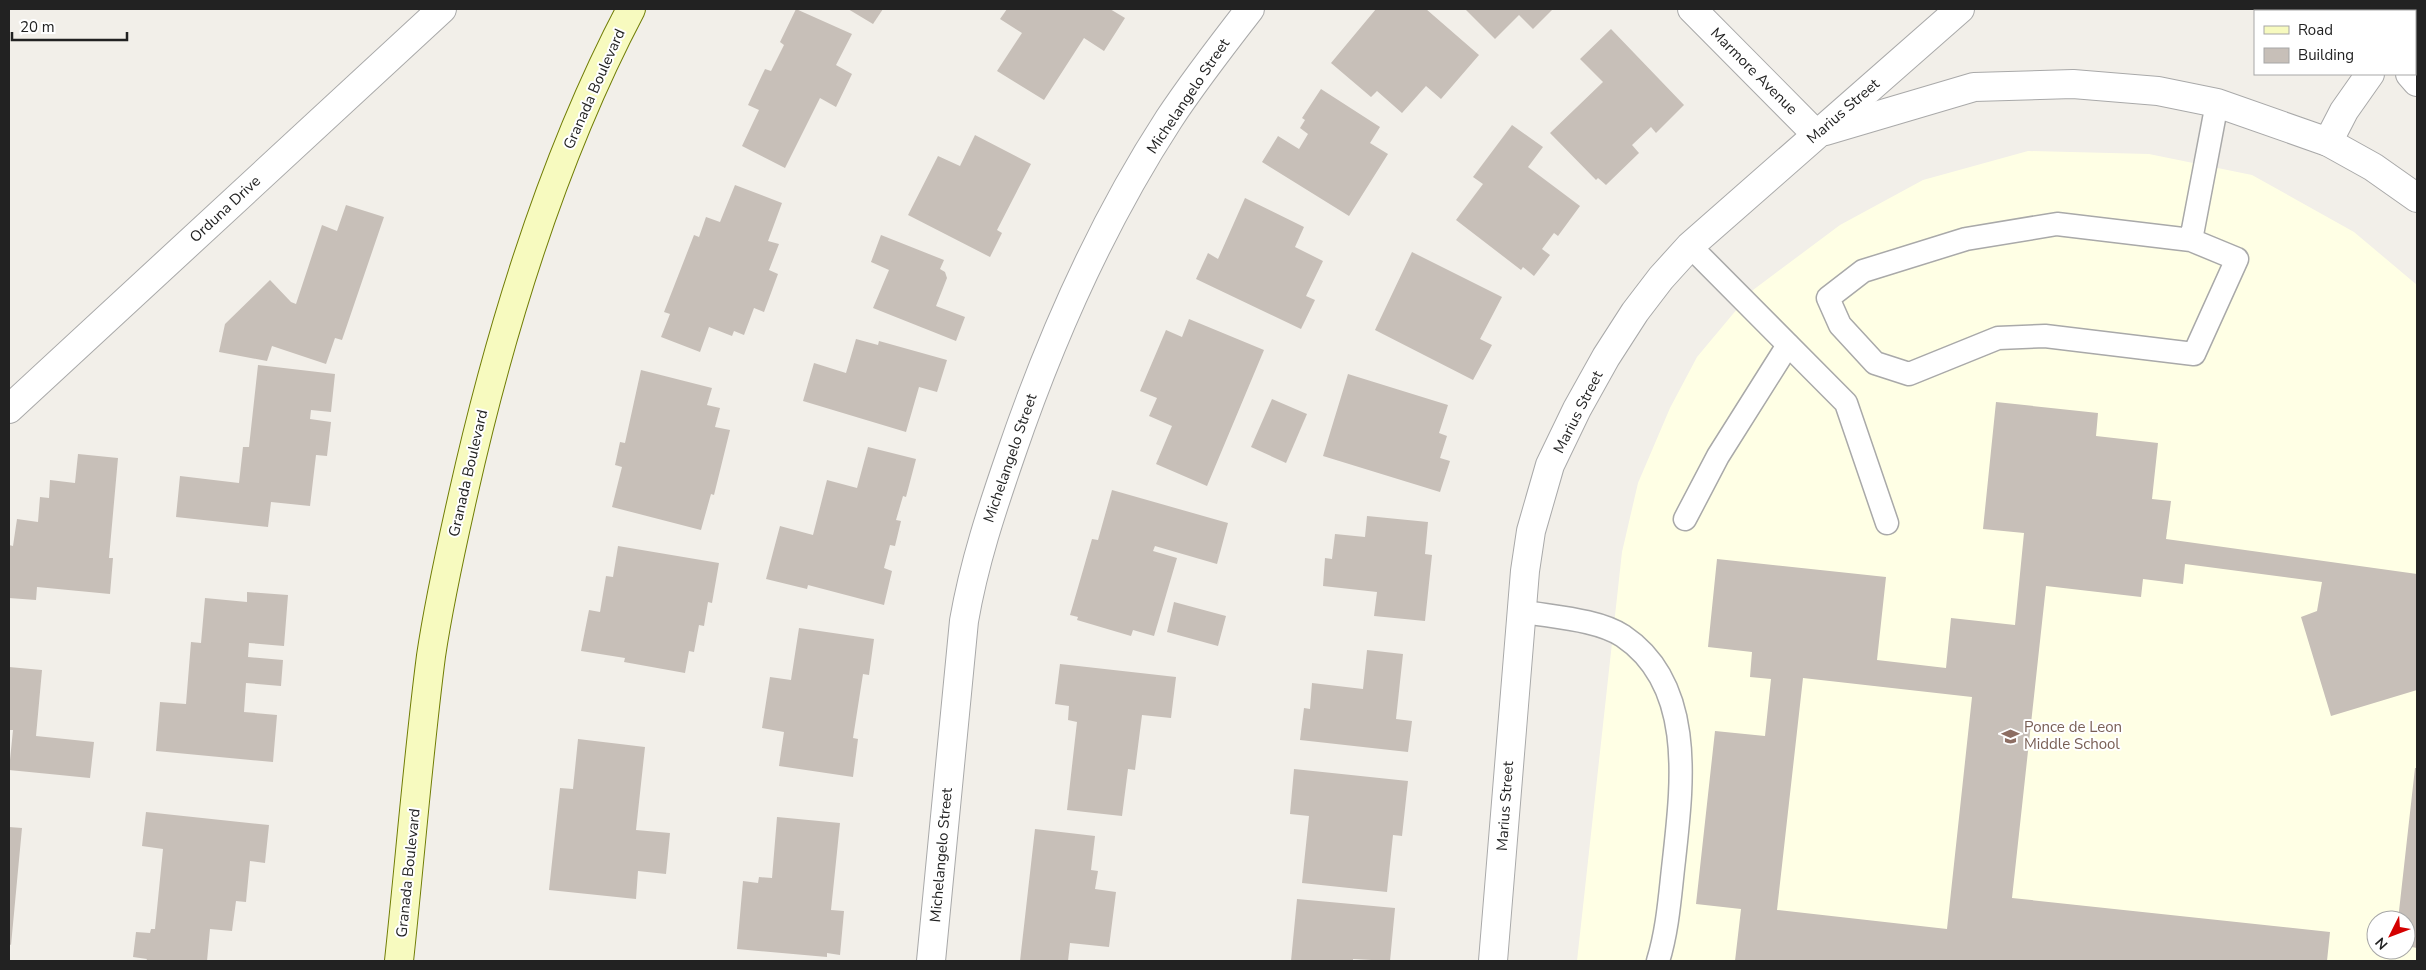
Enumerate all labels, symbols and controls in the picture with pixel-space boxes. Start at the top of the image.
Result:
scale bar [12,10,128,42]
legend [2254,10,2416,75]
text: 20 m [20,17,55,37]
text: Road [2298,20,2333,40]
street label: Marmore Avenue [1706,23,1802,119]
street label: Granada Boulevard [558,26,630,152]
street label: Michelangelo Street [1142,34,1234,158]
text: Building [2298,45,2354,65]
street label: Marius Street [1802,73,1884,148]
street label: Orduna Drive [185,171,265,247]
street label: Marius Street [1549,367,1608,457]
street label: Michelangelo Street [979,390,1042,525]
street label: Granada Boulevard [444,407,492,539]
place label: Ponce de Leon Middle School [2024,717,2122,754]
school or university icon: Ponce de Leon Middle School [2000,726,2020,746]
street label: Marius Street [1492,760,1518,852]
street label: Michelangelo Street [925,786,957,923]
street label: Granada Boulevard [391,807,425,939]
north arrow [2366,910,2416,960]
text: N [2371,933,2392,954]

